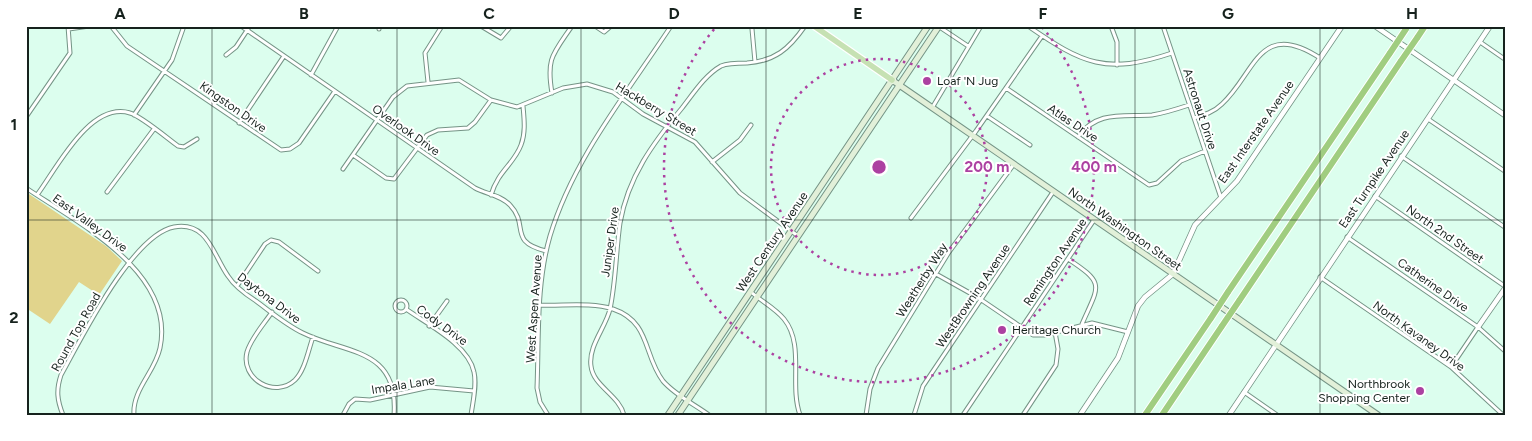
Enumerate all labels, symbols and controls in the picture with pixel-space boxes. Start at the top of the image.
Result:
text: A [114,4,126,23]
text: B [299,4,309,23]
text: C [483,4,495,23]
text: D [668,4,680,23]
text: E [853,4,863,23]
text: F [1039,4,1048,23]
text: G [1222,4,1234,23]
text: H [1406,4,1418,23]
street label: Astronaut Drive [1180,67,1220,152]
place label: Loaf 'N Jug [937,74,998,88]
marker: Loaf 'N Jug [921,75,933,87]
street label: East Interstate Avenue [1215,78,1297,186]
street label: Kingston Drive [197,79,269,135]
street label: Hackberry Street [613,79,699,139]
street label: Atlas Drive [1045,101,1101,145]
street label: Overlook Drive [370,102,443,159]
text: 1 [11,115,17,134]
street label: East Turnpike Avenue [1336,127,1412,231]
centre of rings [870,158,888,176]
text: 200 m [965,158,1009,176]
text: 400 m [1071,158,1117,176]
street label: North Washington Street [1066,184,1185,274]
street label: West Century Avenue [733,189,811,295]
street label: East Valley Drive [50,191,130,255]
street label: North 2nd Street [1404,202,1487,266]
street label: Juniper Drive [598,206,622,278]
street label: Remington Avenue [1021,215,1090,308]
street label: Weatherby Way [894,240,951,320]
street label: WestBrowning Avenue [933,241,1013,351]
street label: West Aspen Avenue [523,254,545,363]
street label: Catherine Drive [1395,255,1472,315]
street label: Daytona Drive [235,270,304,327]
street label: Round Top Road [48,290,104,374]
street label: North Kavaney Drive [1370,298,1468,374]
street label: Cody Drive [414,302,471,348]
text: 2 [9,308,19,327]
place label: Heritage Church [1012,323,1101,337]
marker: Heritage Church [996,324,1008,336]
street label: Impala Lane [370,373,436,397]
place label: Northbrook Shopping Center [1318,377,1410,405]
marker: Northbrook Shopping Center [1414,385,1426,397]

